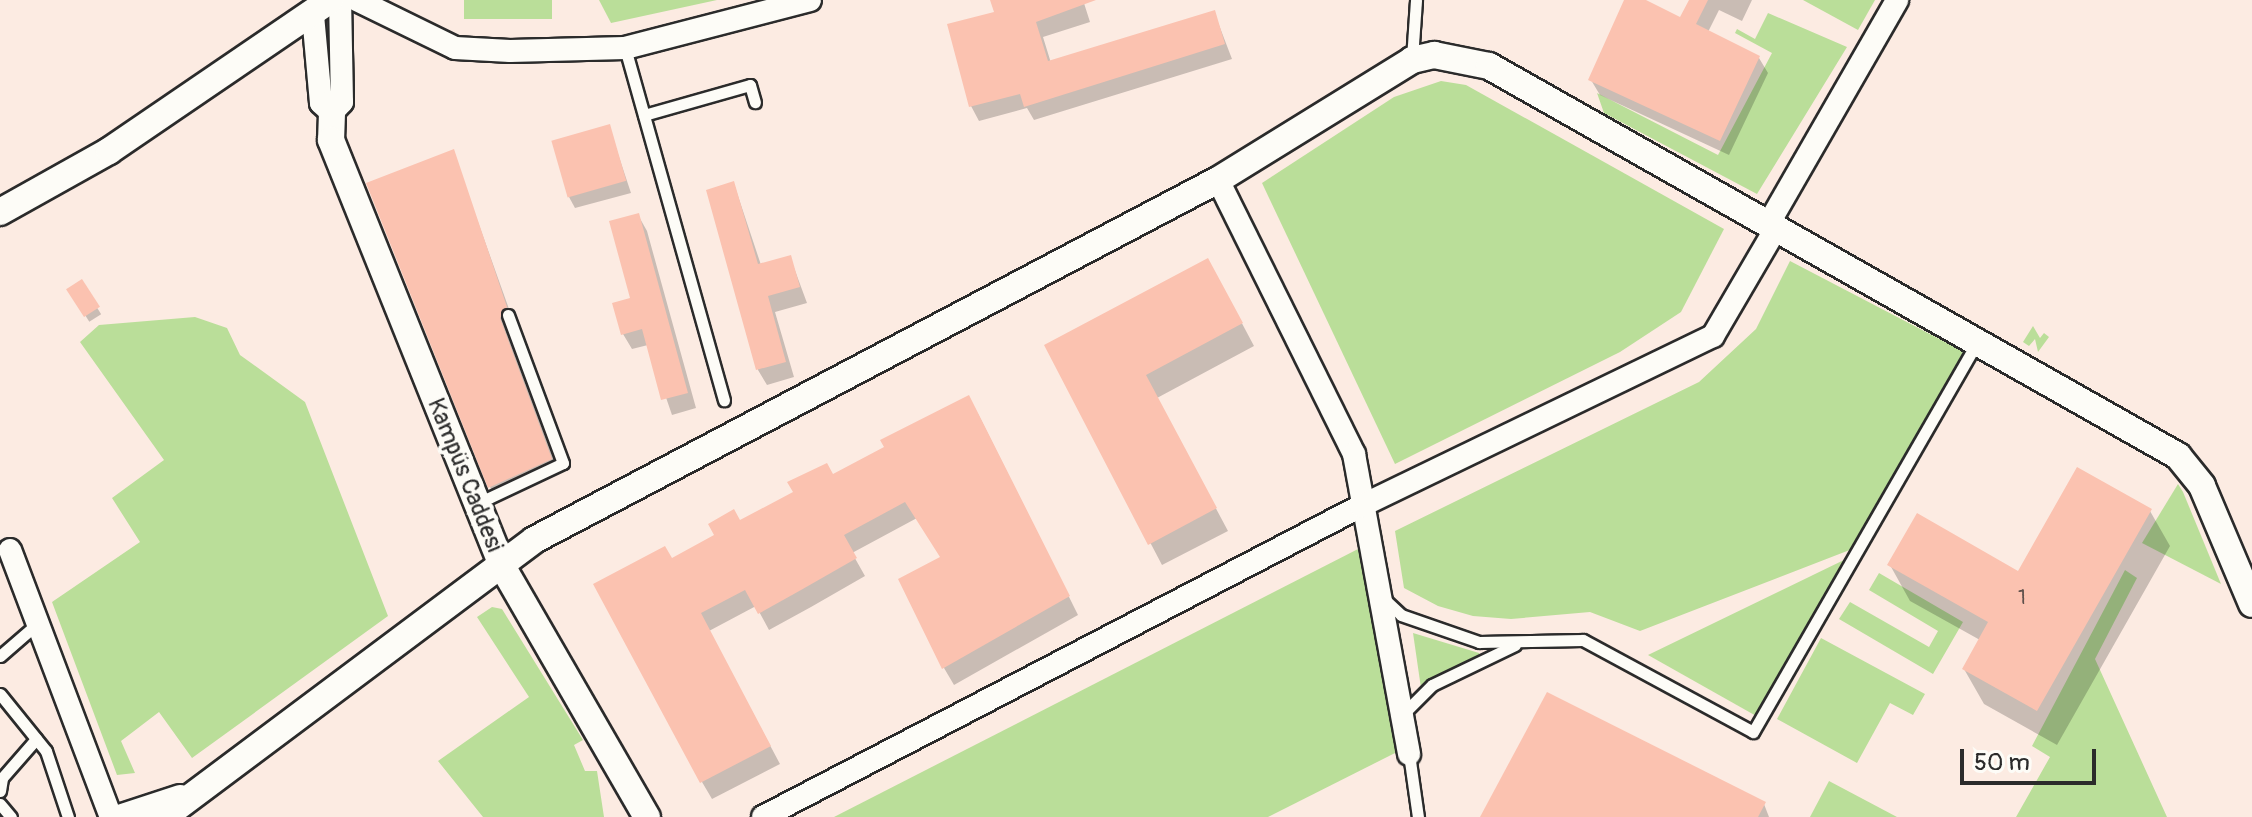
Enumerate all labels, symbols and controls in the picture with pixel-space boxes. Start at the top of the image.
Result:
street label: Kampüs Caddesi [421,394,509,556]
house number: 1 [2018,585,2026,609]
scale bar [1964,733,2100,783]
text: 50 m [1974,748,2030,777]

